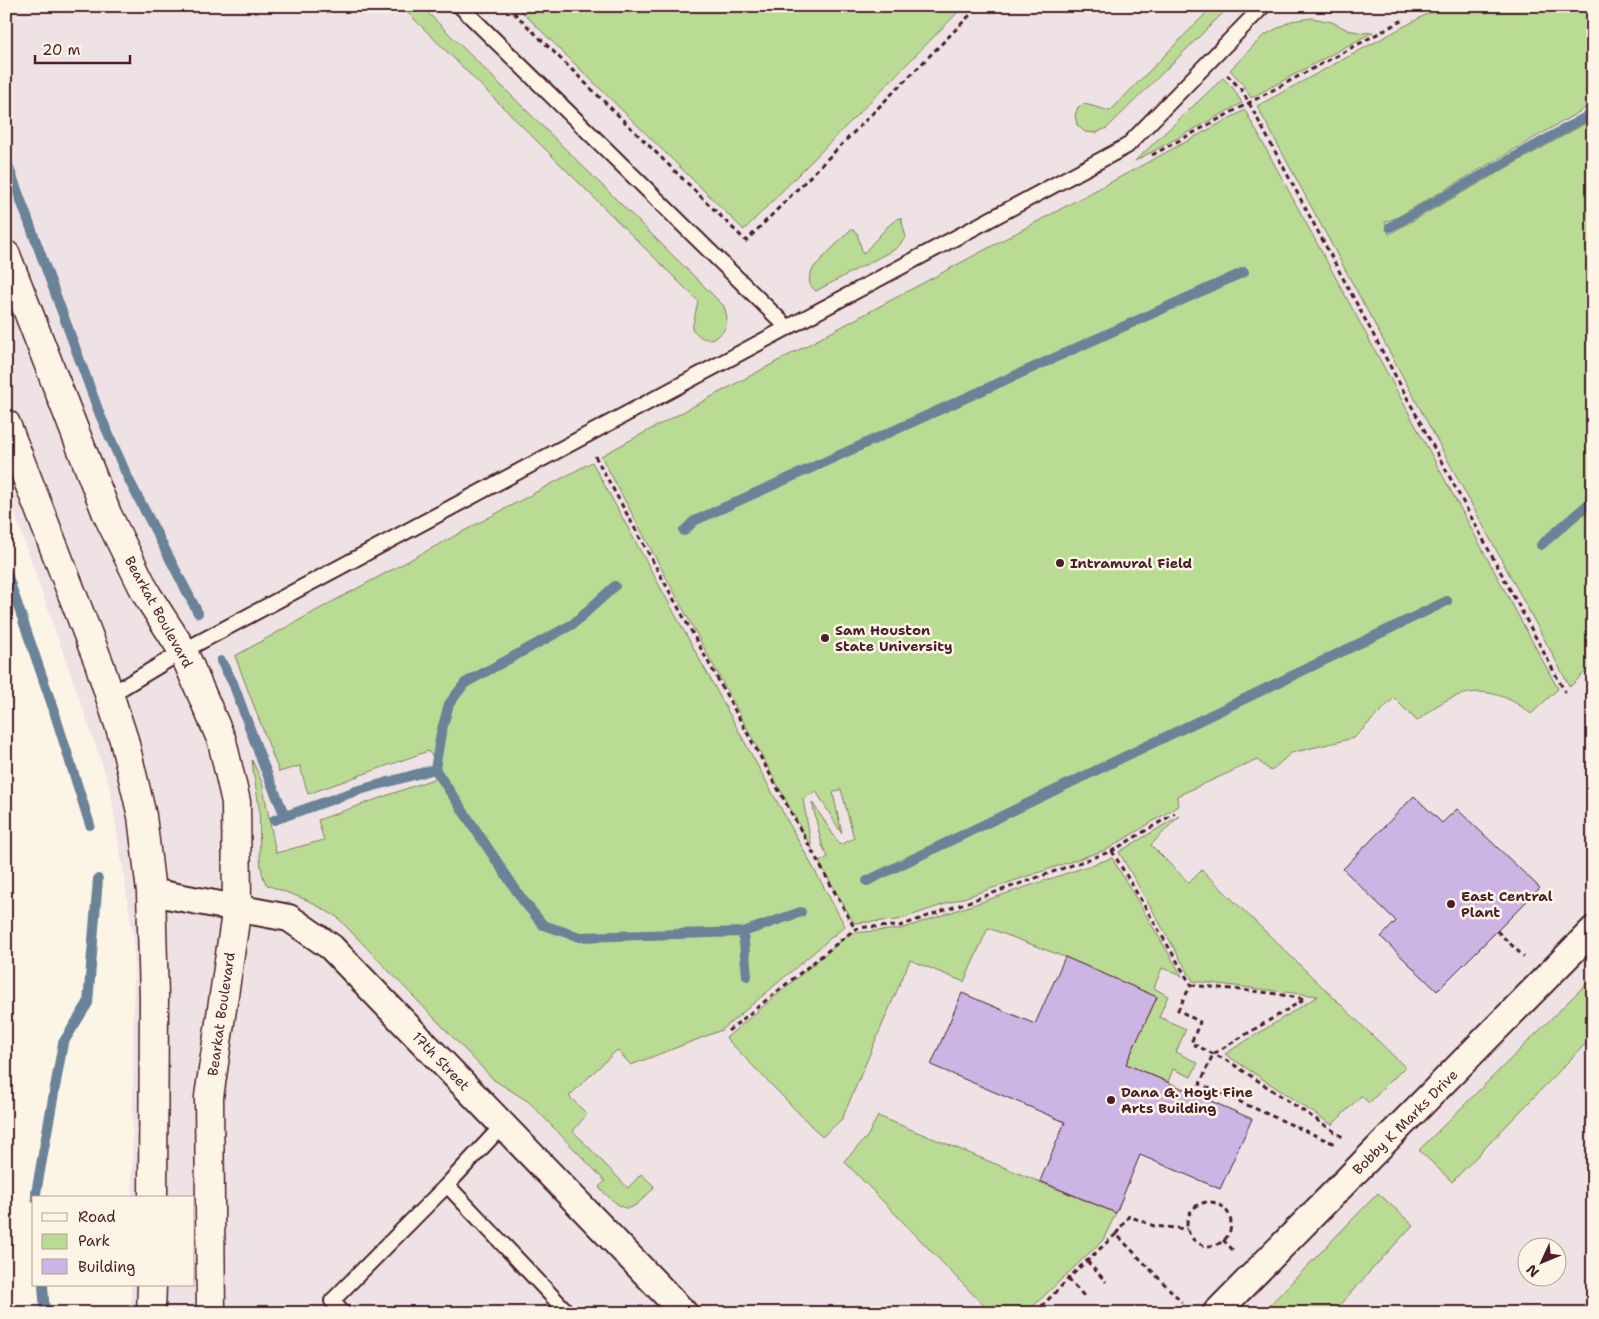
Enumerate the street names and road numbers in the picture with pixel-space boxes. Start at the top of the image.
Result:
street label: Bearkat Boulevard [121,553,197,671]
street label: Bearkat Boulevard [203,951,239,1077]
street label: 17th Street [408,1028,474,1094]
street label: Bobby K Marks Drive [1349,1066,1461,1178]

